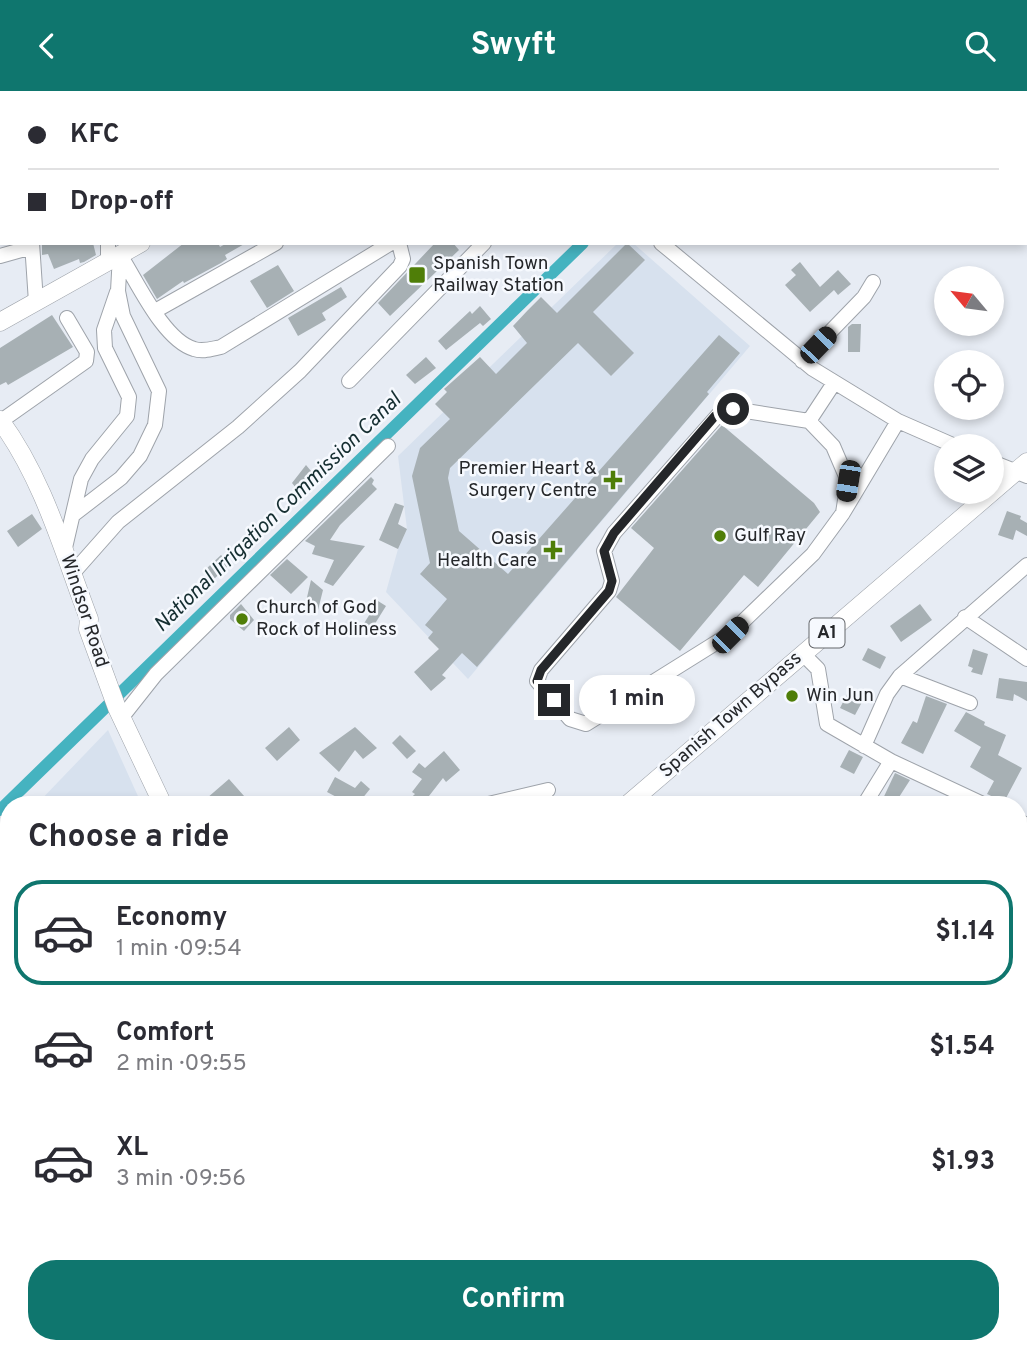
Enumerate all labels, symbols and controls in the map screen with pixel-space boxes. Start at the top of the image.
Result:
text: Swyft [471,26,556,66]
icon: back [28,27,66,65]
icon: search [961,27,999,65]
text: KFC [70,119,119,152]
text: Drop-off [70,186,173,219]
place label: Spanish Town Railway Station [433,252,564,298]
marker: Spanish Town Railway Station [407,265,427,285]
north arrow [934,266,1004,336]
map controls [934,266,1004,504]
car [796,323,841,367]
button: locate [934,350,1004,420]
water label: National Irrigation Commission Canal [149,386,409,639]
route start [717,393,749,425]
button: layers [934,434,1004,504]
place label: Premier Heart & Surgery Centre [459,457,597,503]
car [835,459,862,503]
marker: Premier Heart & Surgery Centre [603,470,623,490]
place label: Gulf Ray [734,524,806,548]
place label: Oasis Health Care [437,527,537,573]
marker: Gulf Ray [712,528,728,544]
marker: Oasis Health Care [543,540,563,560]
street label: Windsor Road [54,551,114,671]
place label: Church of God Rock of Holiness [256,596,397,642]
marker: Church of God Rock of Holiness [234,611,250,627]
car [708,613,753,657]
road number: A1 [810,619,844,647]
street label: Spanish Town Bypass [655,647,807,783]
callout: 1 min [578,675,694,725]
route end [538,684,570,716]
place label: Win Jun [806,684,874,708]
text: 1 min [609,685,665,714]
marker: Win Jun [784,688,800,704]
text: Choose a ride [28,818,229,858]
icon: car [32,901,95,964]
text: Economy [116,902,227,935]
text: $1.14 [935,916,995,949]
text: 1 min · 09:54 [116,935,242,964]
icon: car [32,1016,95,1079]
text: Comfort [116,1017,214,1050]
text: $1.54 [929,1031,995,1064]
text: 2 min · 09:55 [116,1050,247,1079]
icon: car [32,1131,95,1194]
text: XL [116,1132,148,1165]
text: $1.93 [931,1146,995,1179]
text: 3 min · 09:56 [116,1165,246,1194]
button: Confirm [28,1260,999,1340]

